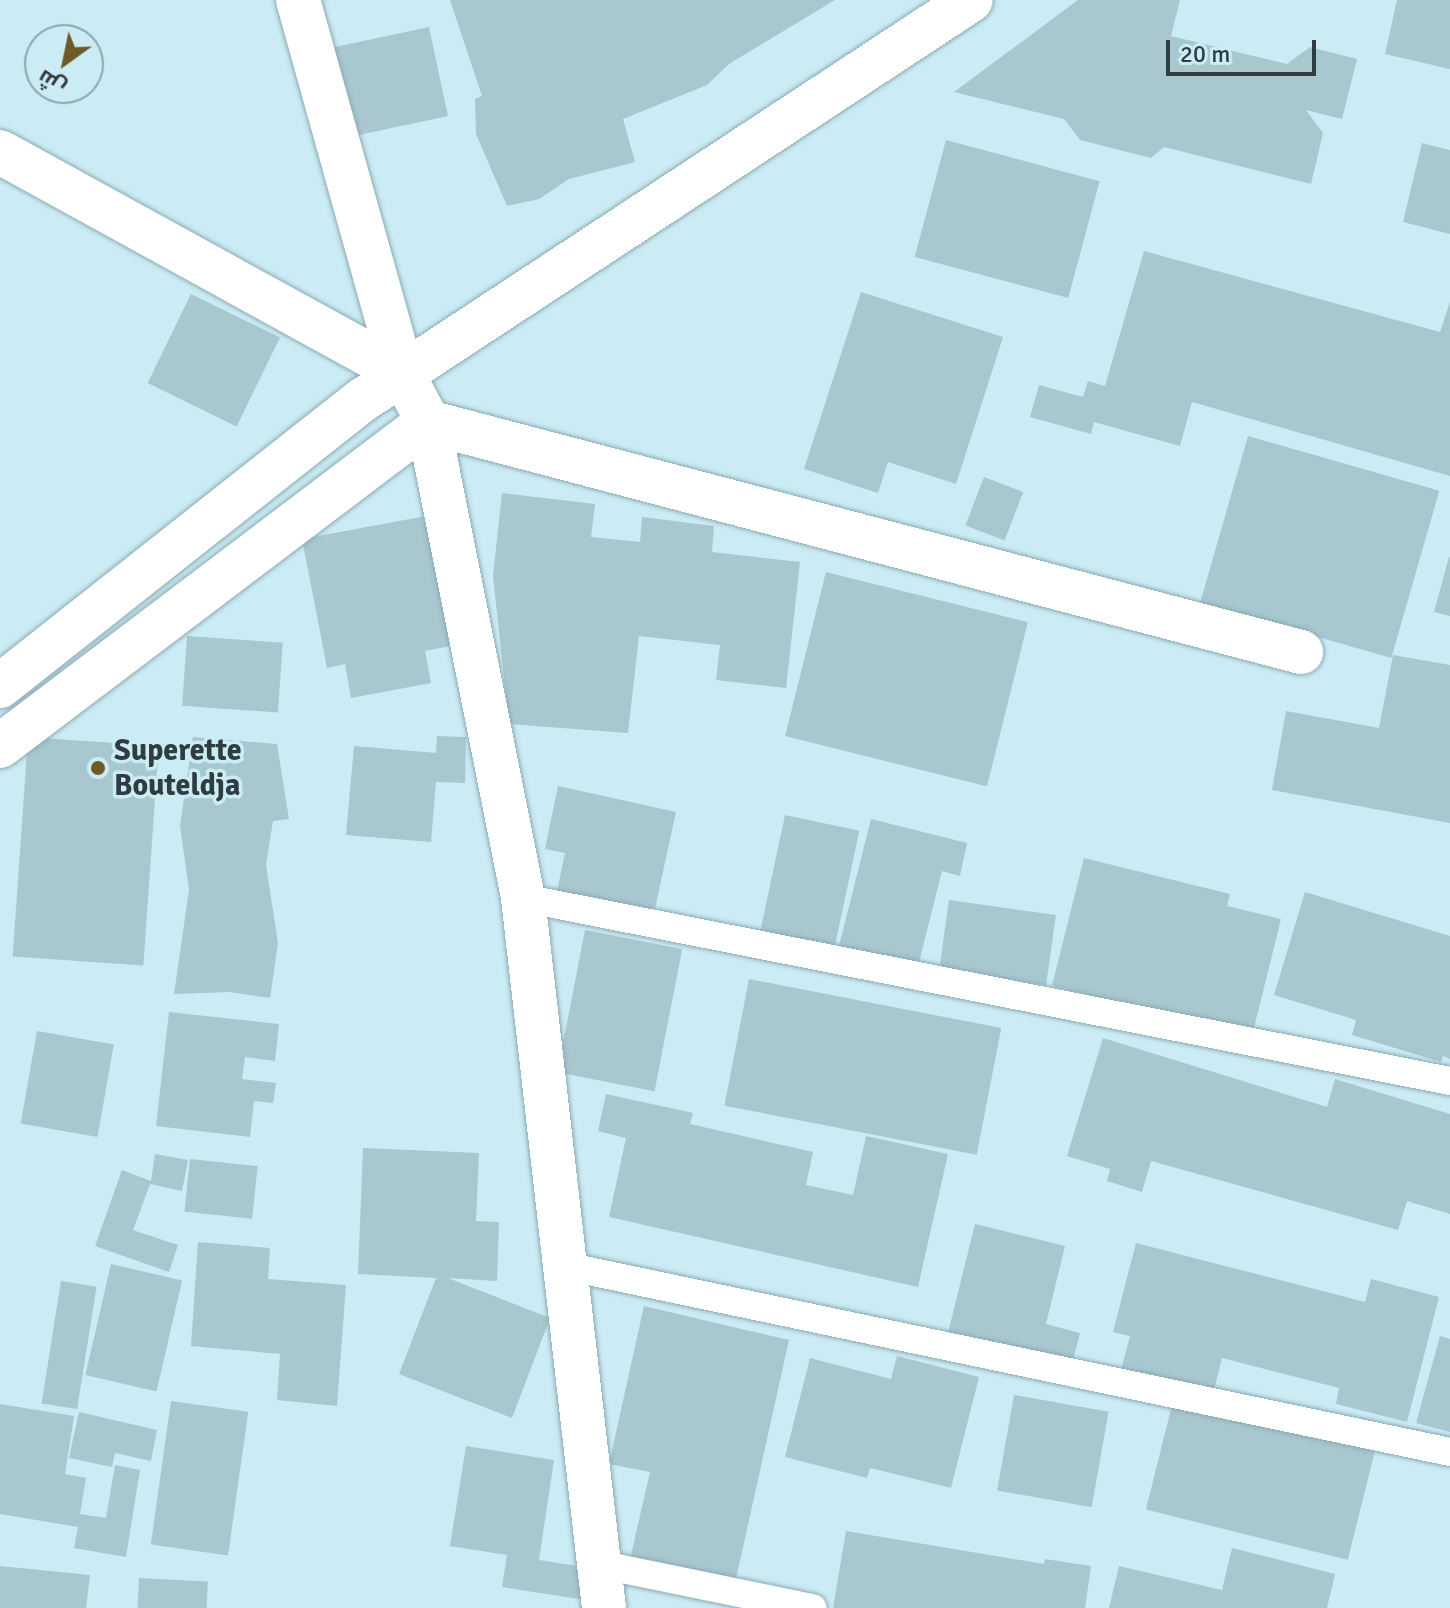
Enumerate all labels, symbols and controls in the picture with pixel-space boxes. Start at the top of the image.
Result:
north arrow [24,24,104,104]
scale bar [1170,24,1320,74]
text: 20 m [1180,39,1230,69]
text: ش [33,64,71,102]
place label: Superette Bouteldja [114,733,242,804]
marker: Superette Bouteldja [89,759,107,777]

